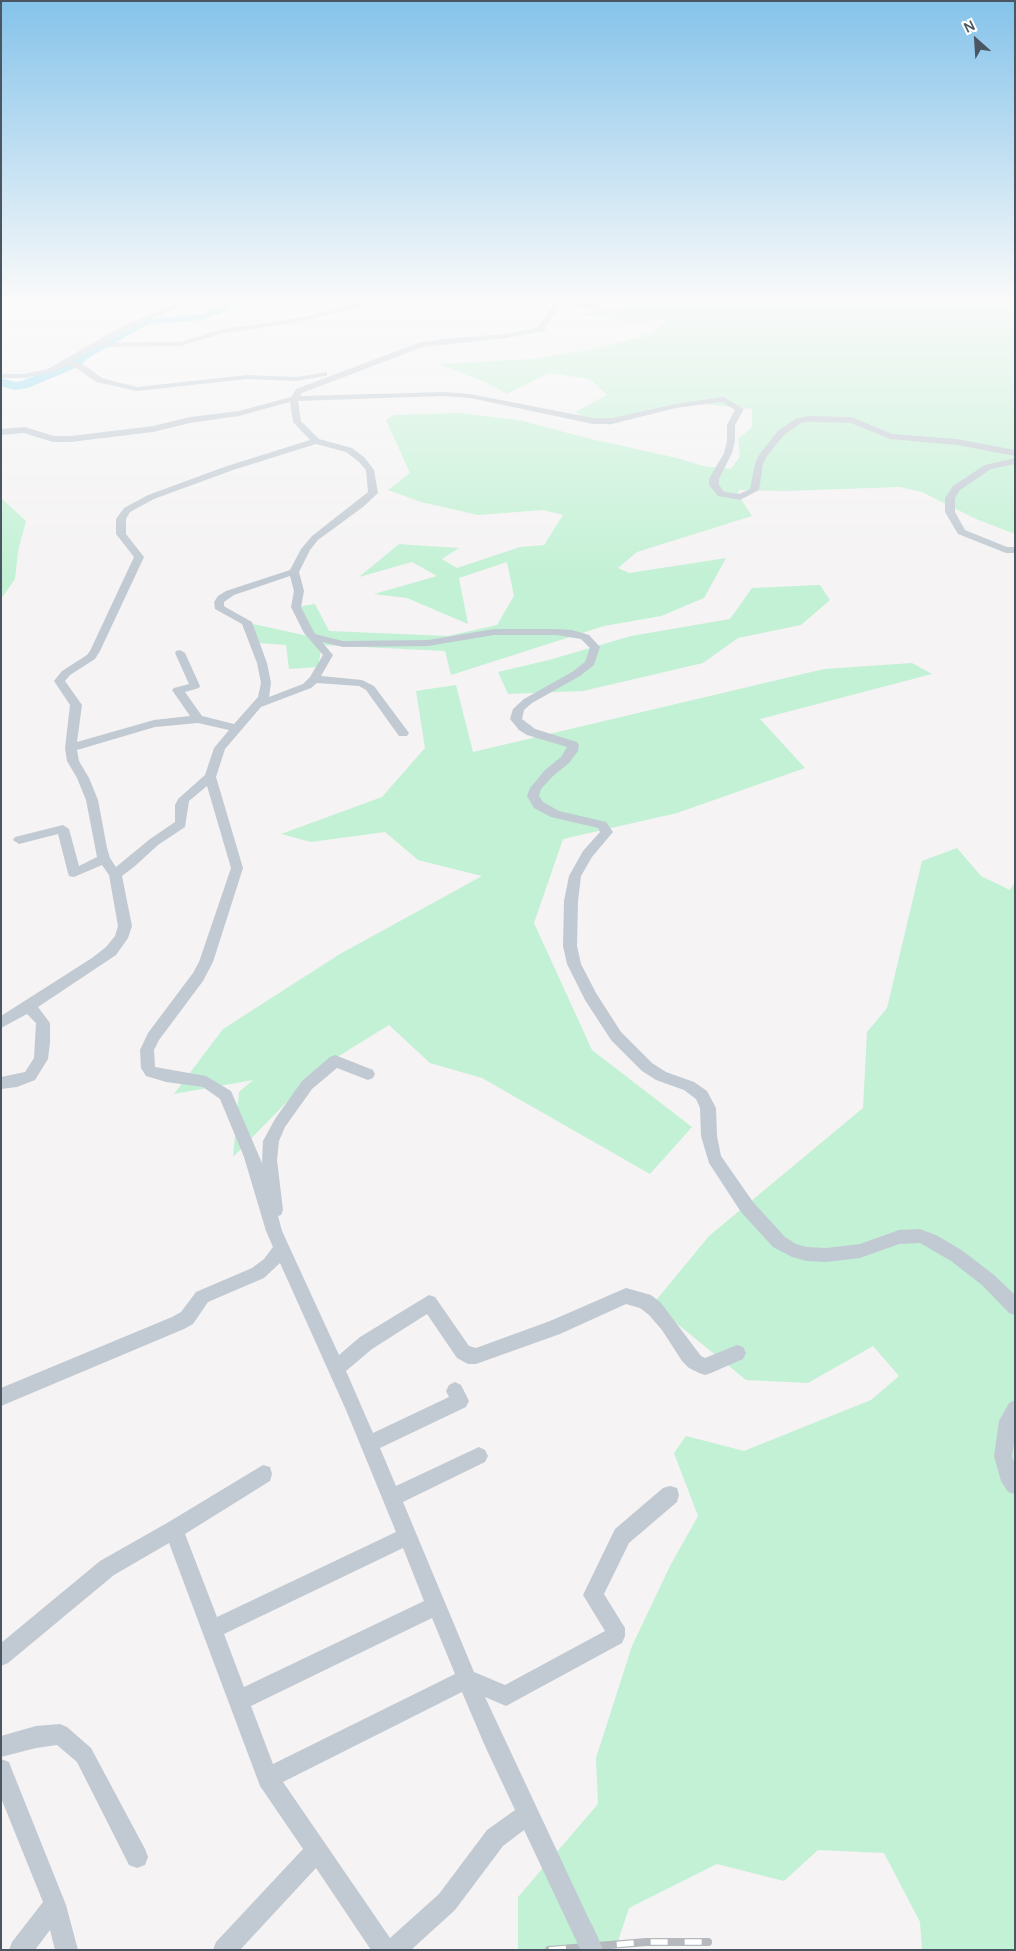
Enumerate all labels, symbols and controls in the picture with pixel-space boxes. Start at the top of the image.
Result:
north arrow [951,15,1001,65]
text: N [961,15,978,37]

